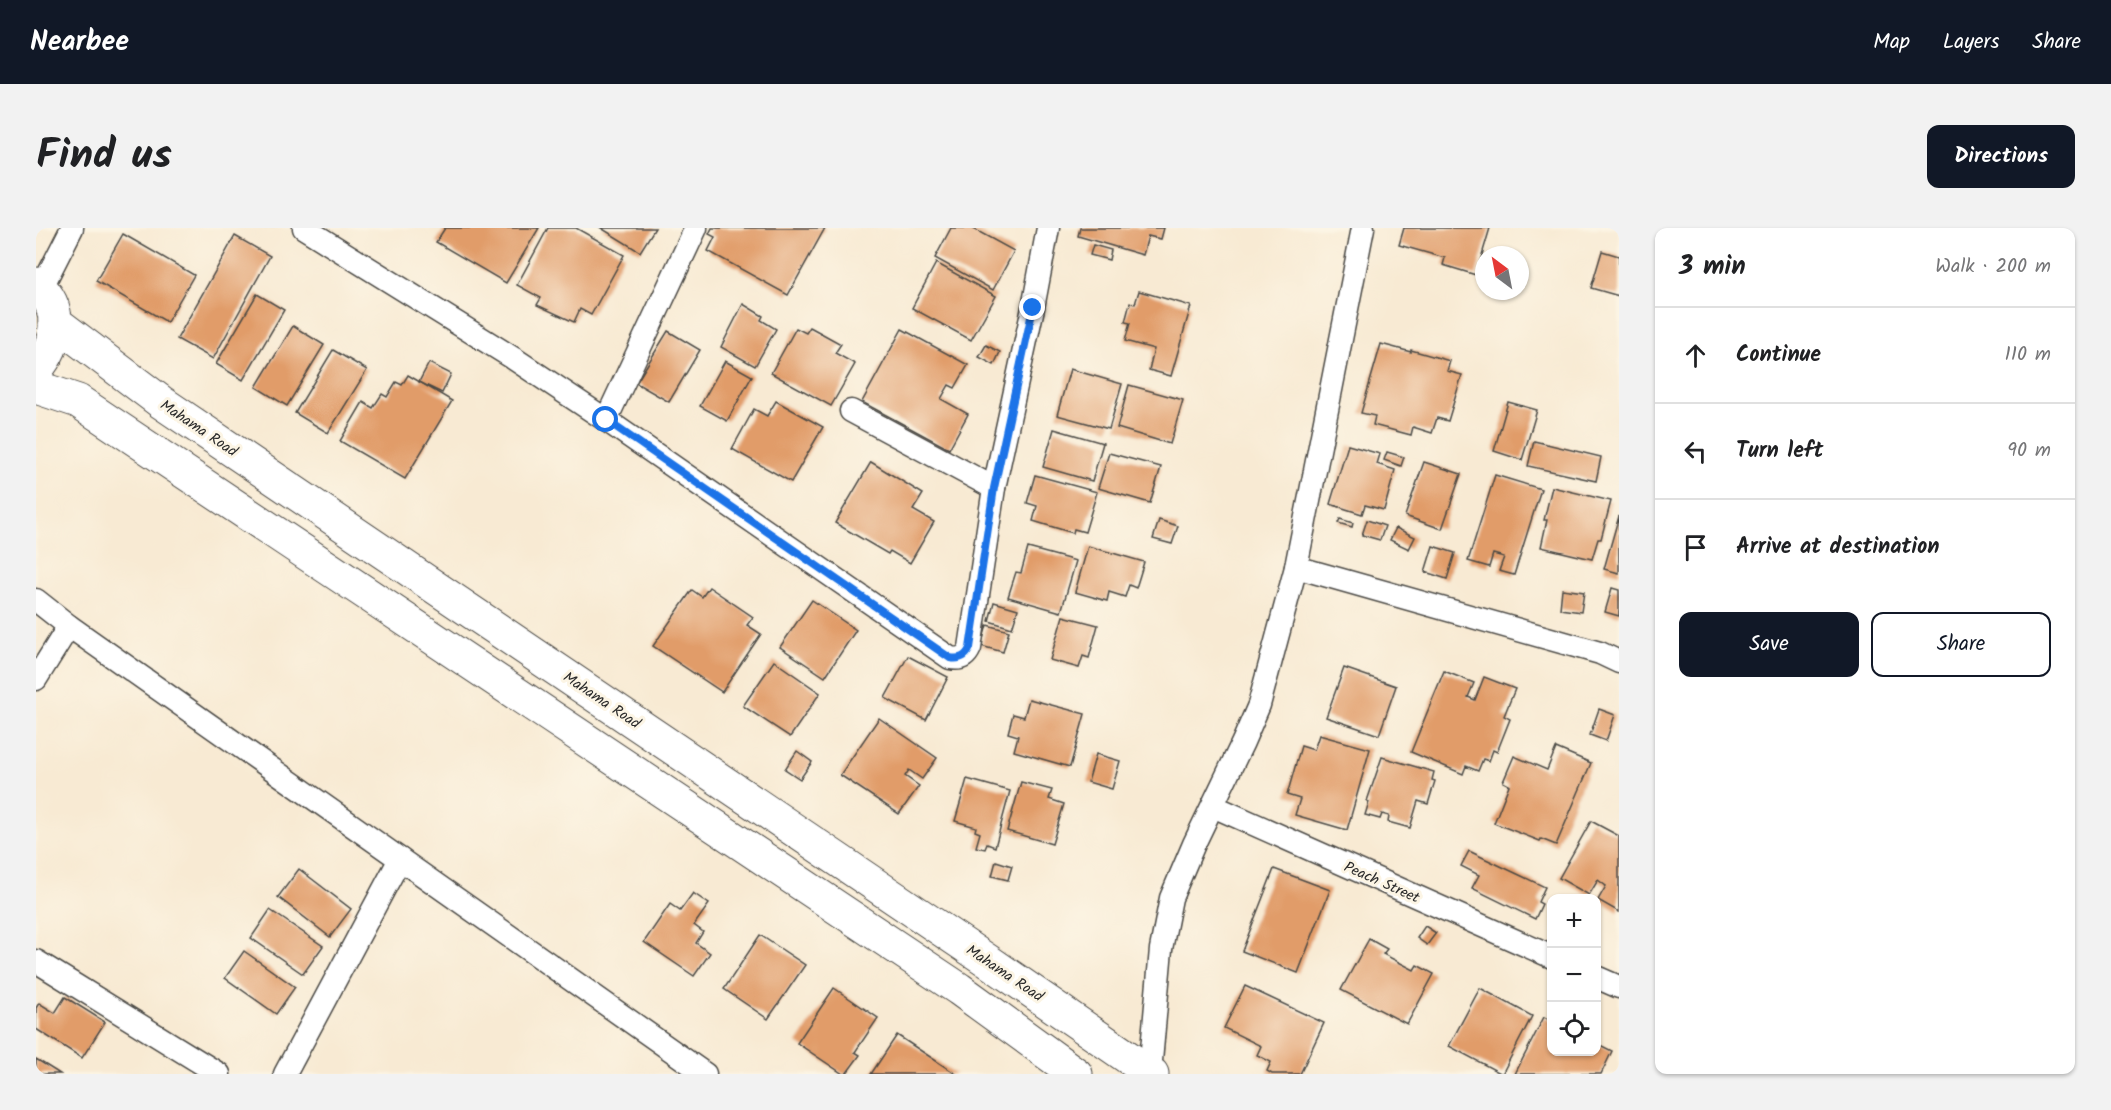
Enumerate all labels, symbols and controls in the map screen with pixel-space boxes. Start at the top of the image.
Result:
text: Nearbee [30,20,129,65]
text: Map [1873,26,1910,59]
text: Layers [1943,26,1999,59]
text: Share [2032,26,2081,59]
text: Find us [36,123,172,190]
button: Directions [1927,125,2075,188]
north arrow [1475,246,1529,300]
text: 3 min [1679,246,1746,288]
text: Walk · 200 m [1935,251,2051,283]
route end [1019,294,1045,320]
text: Continue [1736,338,1821,373]
icon: ahead [1679,339,1712,372]
text: 110 m [2005,339,2051,371]
street label: Mahama Road [155,394,242,464]
route start [592,406,618,432]
text: Turn left [1736,434,1823,469]
icon: left [1679,435,1712,468]
text: 90 m [2007,435,2051,467]
text: Arrive at destination [1736,530,1939,565]
icon: arrive [1679,531,1712,564]
button: Save [1679,612,1859,677]
button: Share [1871,612,2051,677]
street label: Mahama Road [558,666,645,736]
street label: Peach Street [1340,856,1424,910]
map controls [1547,894,1601,1056]
button: + [1547,894,1601,948]
street label: Mahama Road [961,939,1048,1009]
button: − [1547,948,1601,1002]
button: locate [1547,1002,1601,1056]

